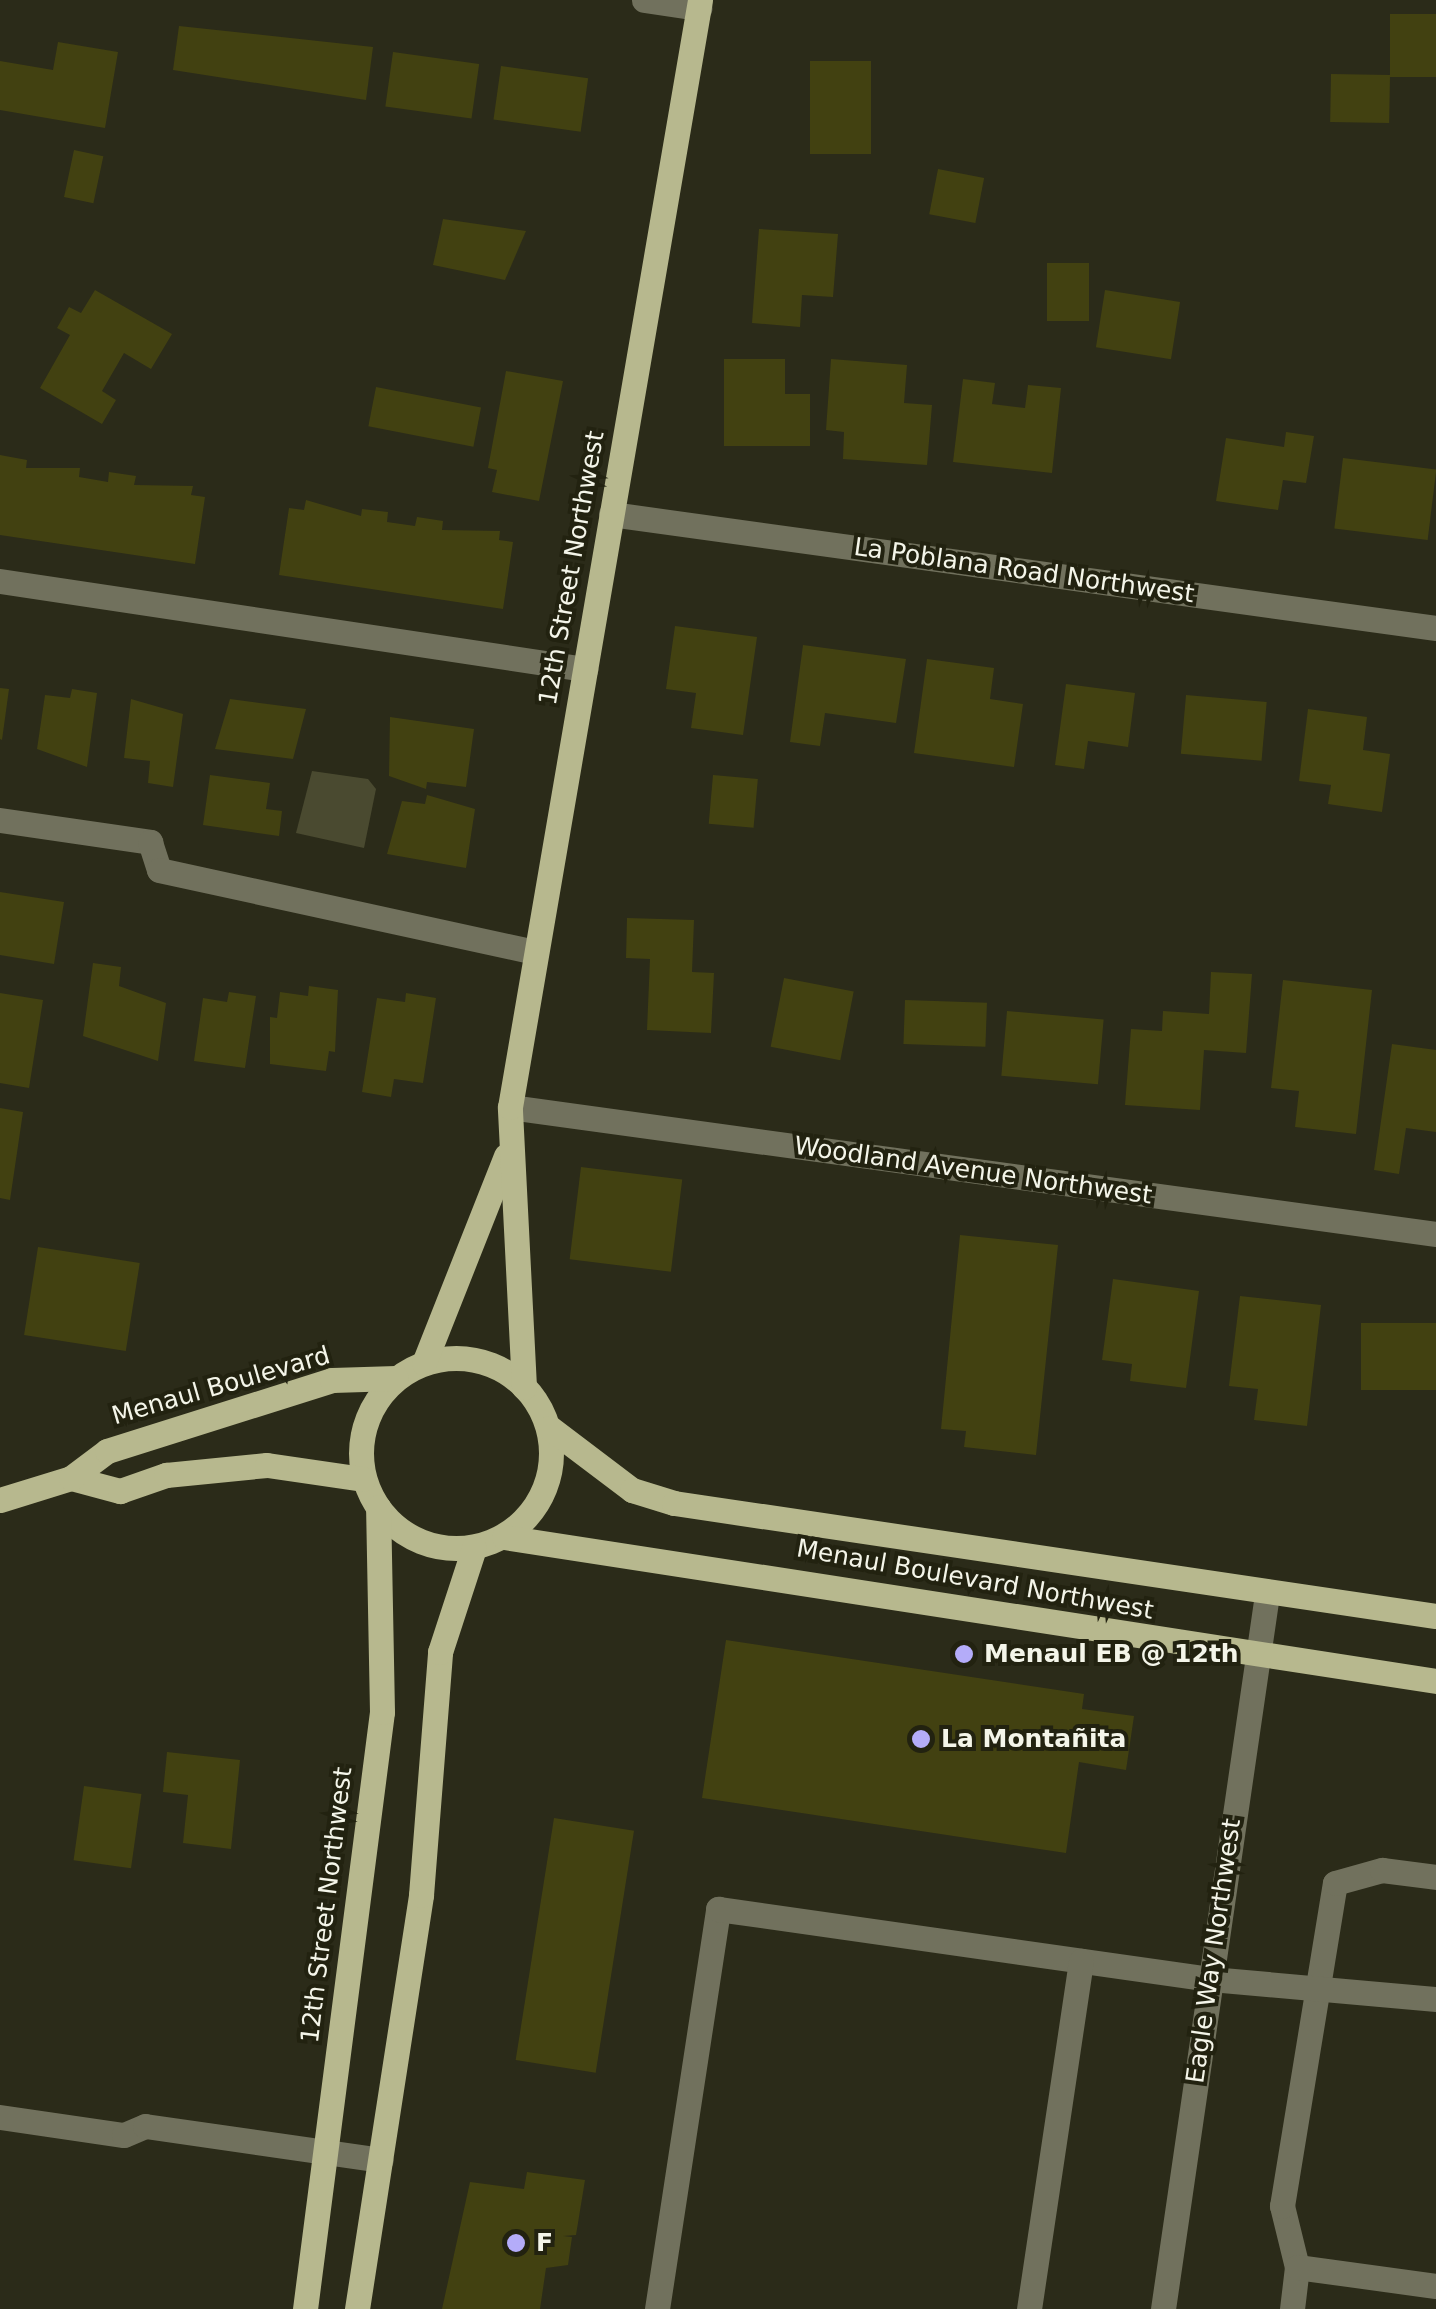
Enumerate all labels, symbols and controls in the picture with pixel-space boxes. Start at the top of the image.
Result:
street label: 12th Street Northwest [533,429,611,707]
street label: La Poblana Road Northwest [852,532,1196,610]
street label: Woodland Avenue Northwest [792,1131,1154,1211]
street label: Menaul Boulevard [109,1341,333,1431]
street label: Menaul Boulevard Northwest [794,1534,1156,1626]
place label: Menaul EB @ 12th [984,1639,1239,1669]
marker: Menaul EB @ 12th [953,1643,975,1665]
place label: La Montañita [941,1724,1126,1754]
marker: La Montañita [910,1728,932,1750]
street label: 12th Street Northwest [295,1765,359,2045]
street label: Eagle Way Northwest [1181,1817,1247,2085]
place label: F [536,2228,553,2258]
marker: F [505,2232,527,2254]

